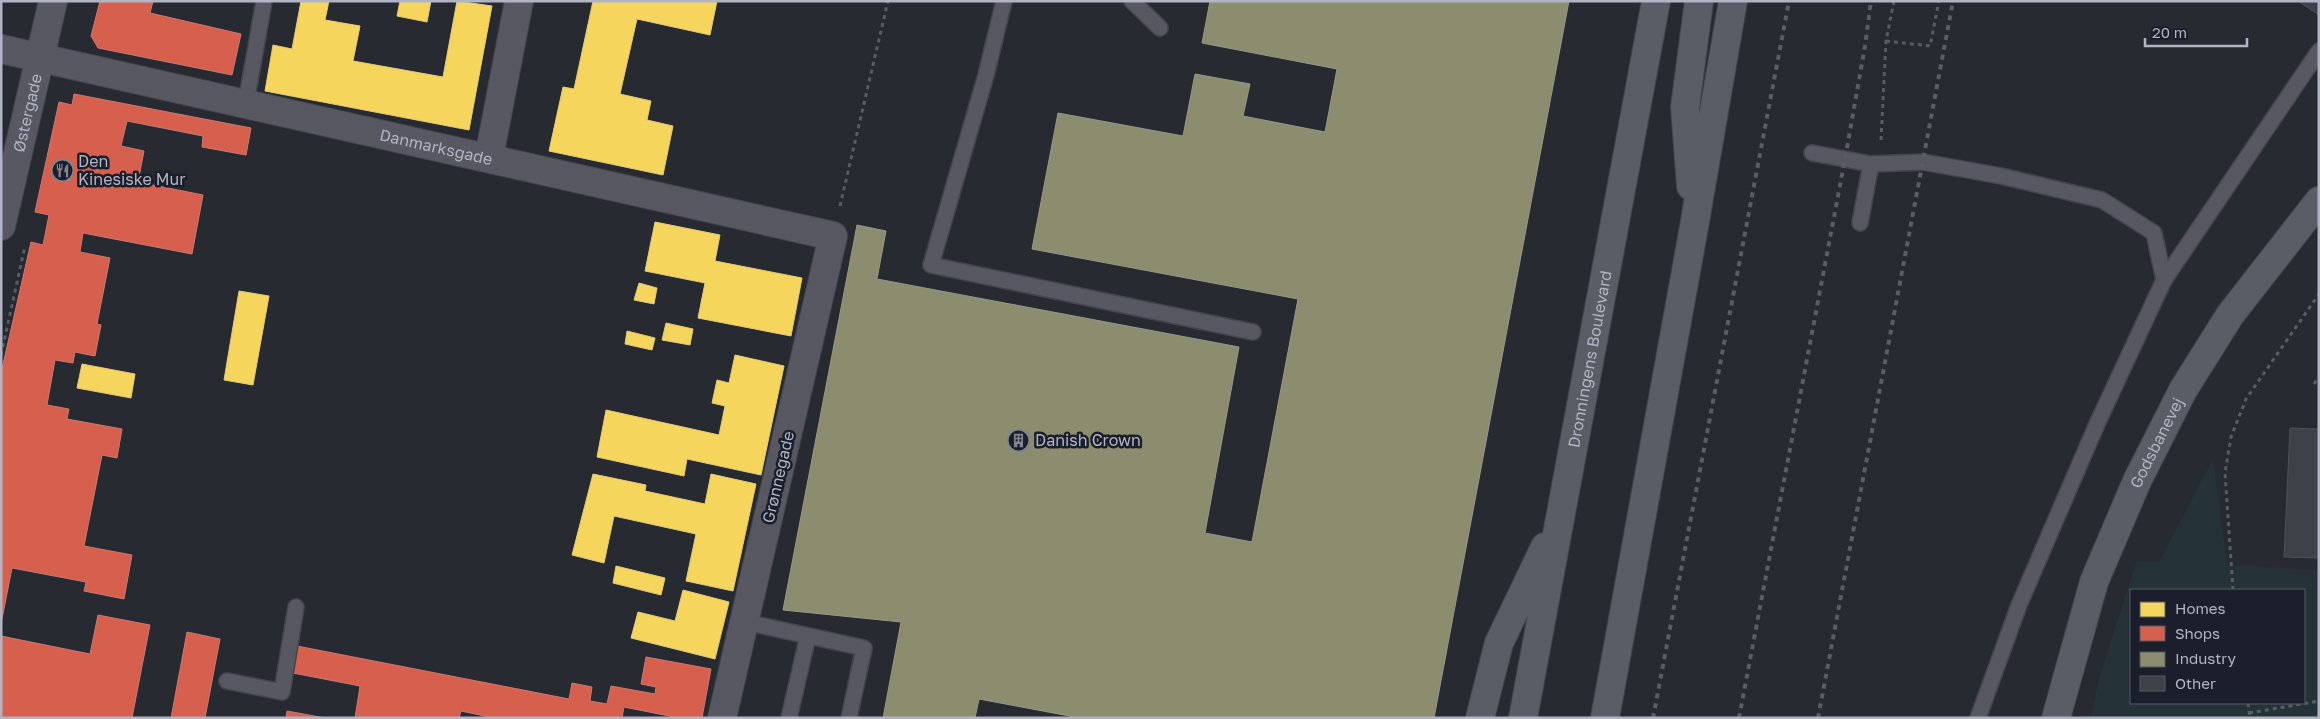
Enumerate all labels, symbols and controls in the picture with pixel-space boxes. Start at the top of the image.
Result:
scale bar [2145,15,2248,47]
text: 20 m [2152,23,2187,41]
street label: Østergade [8,72,46,154]
street label: Danmarksgade [378,124,494,169]
place label: Den Kinesiske Mur [78,151,185,189]
restaurant icon: Den Kinesiske Mur [50,158,74,182]
street label: Dronningens Boulevard [1563,269,1616,449]
street label: Godsbanevej [2125,394,2188,491]
building icon: Danish Crown [1007,428,1031,452]
street label: Grønnegade [758,429,798,525]
place label: Danish Crown [1035,430,1141,450]
legend [2130,589,2305,704]
text: Homes [2175,599,2225,617]
text: Shops [2175,624,2220,642]
text: Industry [2175,649,2236,667]
text: Other [2175,674,2216,692]

